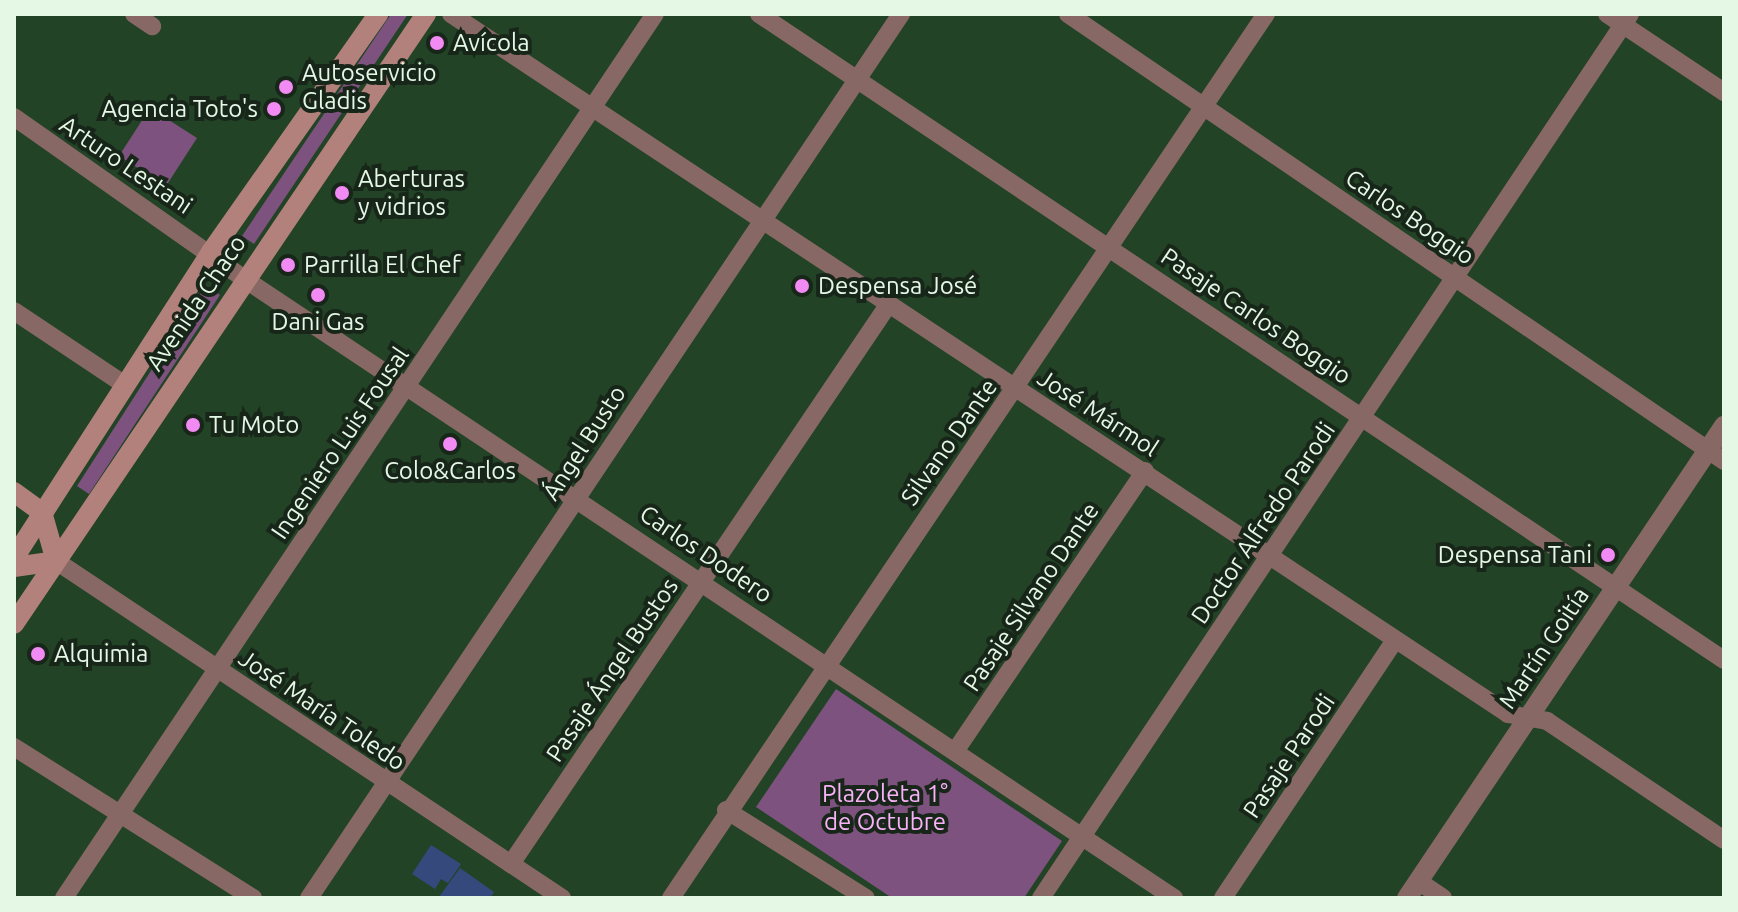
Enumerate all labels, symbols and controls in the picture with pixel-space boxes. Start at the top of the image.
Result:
place label: Avícola [453,29,530,57]
marker: Avícola [428,34,446,52]
place label: Autoservicio Gladis [302,59,437,115]
marker: Autoservicio Gladis [277,78,295,96]
place label: Agencia Toto's [101,95,258,123]
marker: Agencia Toto's [265,100,283,118]
street label: Arturo Lestani [54,110,198,220]
street label: Carlos Boggio [1340,163,1480,271]
place label: Aberturas y vidrios [358,165,465,221]
marker: Aberturas y vidrios [333,184,351,202]
street label: Avenida Chaco [140,230,252,376]
street label: Pasaje Carlos Boggio [1156,242,1356,390]
place label: Parrilla El Chef [304,251,461,279]
marker: Parrilla El Chef [279,256,297,274]
place label: Despensa José [818,272,977,300]
marker: Despensa José [793,277,811,295]
marker: Dani Gas [309,286,327,304]
place label: Dani Gas [272,308,364,336]
street label: Ingeniero Luis Fousal [265,342,415,544]
street label: José Mármol [1032,363,1164,463]
street label: Silvano Dante [895,373,1003,511]
street label: Ángel Busto [536,380,632,506]
place label: Tu Moto [209,411,299,439]
marker: Tu Moto [184,416,202,434]
street label: Doctor Alfredo Parodi [1185,417,1341,629]
marker: Colo&Carlos [441,435,459,453]
place label: Colo&Carlos [384,457,516,485]
street label: Pasaje Silvano Dante [957,497,1105,697]
street label: Carlos Dodero [634,499,778,609]
place label: Despensa Tani [1438,541,1592,569]
marker: Despensa Tani [1599,546,1617,564]
street label: Pasaje Ángel Bustos [540,573,684,767]
street label: Martín Goitía [1493,582,1595,714]
place label: Alquimia [54,640,148,668]
street label: José María Toledo [233,644,411,776]
marker: Alquimia [29,645,47,663]
street label: Pasaje Parodi [1237,689,1341,823]
park label: Plazoleta 1° de Octubre [822,780,948,836]

